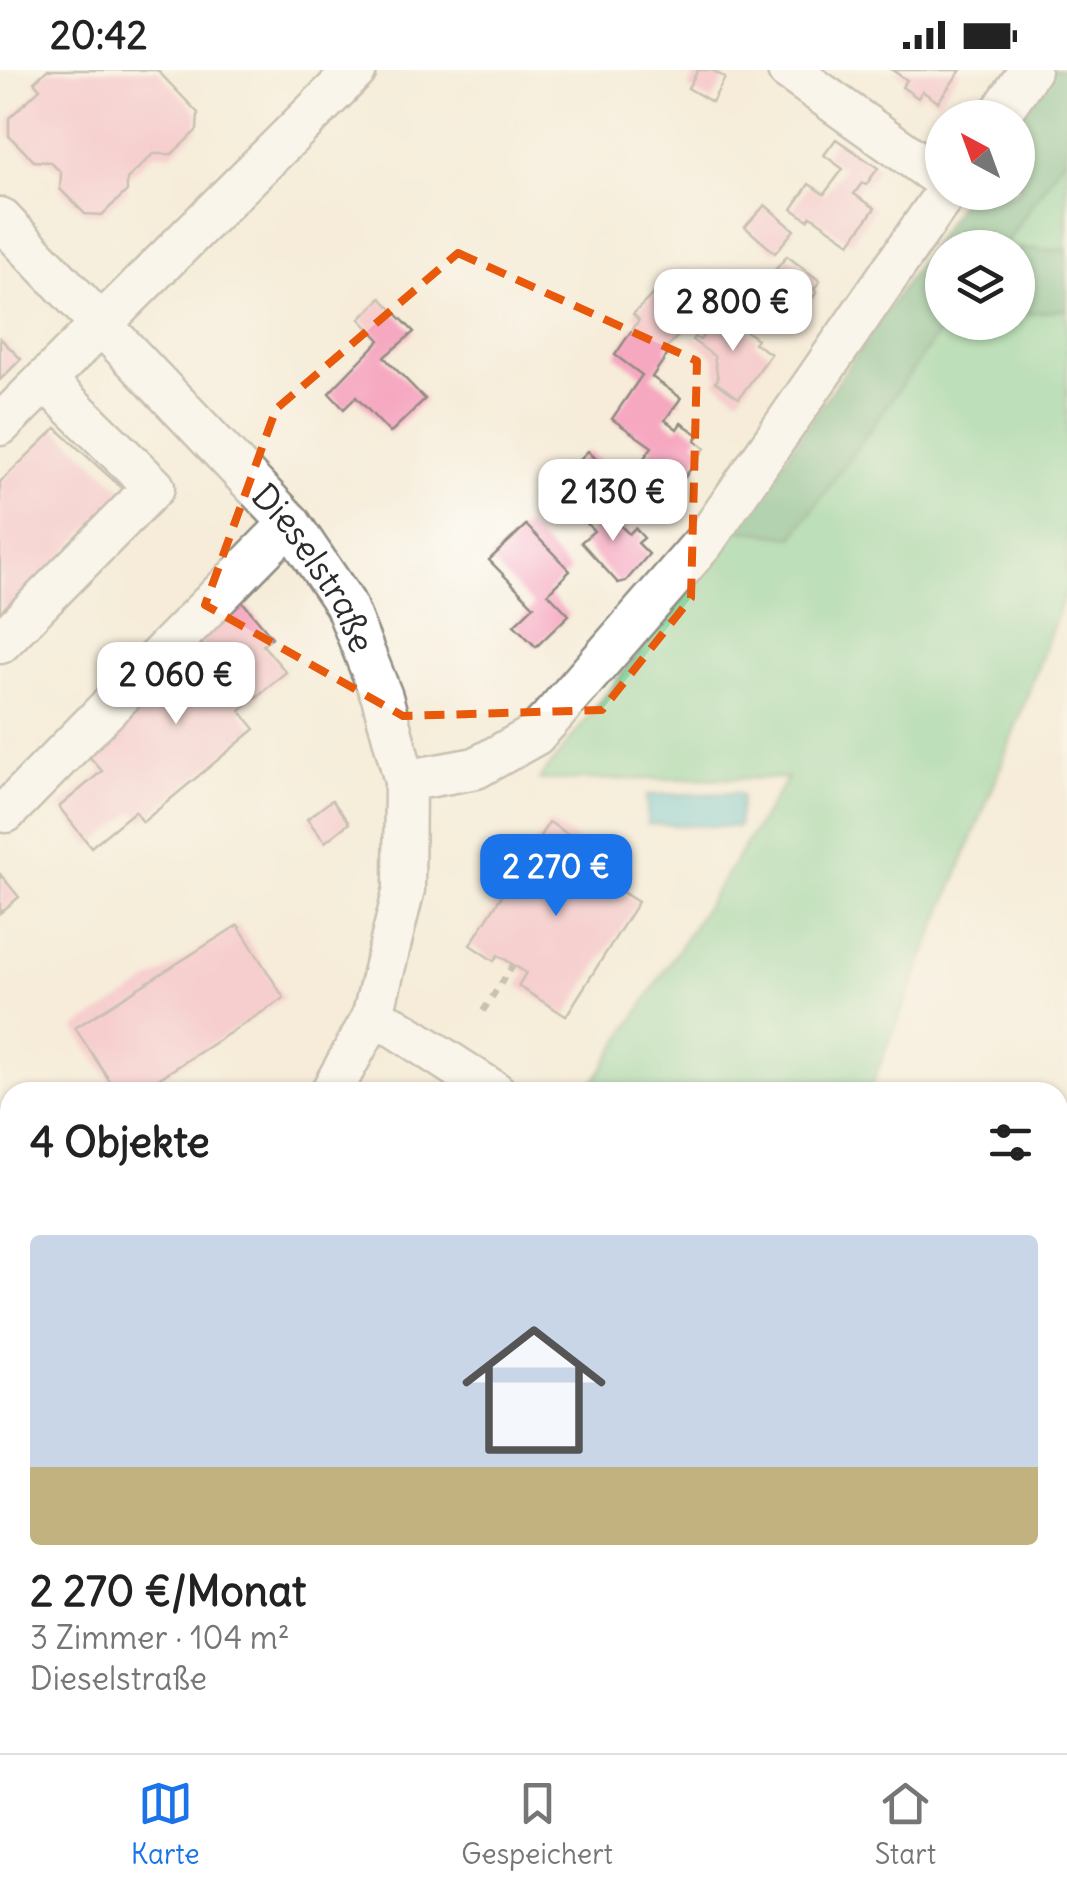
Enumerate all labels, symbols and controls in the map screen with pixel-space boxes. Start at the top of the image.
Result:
text: 20:42 [50,12,147,59]
north arrow [925,100,1035,210]
map controls [925,100,1035,340]
button: layers [925,230,1035,340]
pin: 2 800 € [641,269,825,354]
text: 2 800 € [676,281,790,322]
pin: 2 130 € [521,459,705,544]
text: 2 130 € [560,471,666,512]
street label: Dieselstraße [243,474,385,658]
pin: 2 060 € [84,642,268,727]
text: 2 060 € [119,654,233,695]
pin: 2 270 € [464,834,648,919]
text: 2 270 € [502,846,610,887]
icon: filters [983,1115,1038,1170]
text: 4 Objekte [30,1116,210,1168]
icon: home [444,1300,624,1480]
text: 2 270 €/Monat [30,1565,306,1617]
text: 3 Zimmer · 104 m² [30,1617,290,1658]
text: Dieselstraße [30,1658,207,1699]
tab: Karte [131,1776,200,1872]
tab: Gespeichert [461,1776,613,1872]
tab: Start [875,1776,936,1872]

